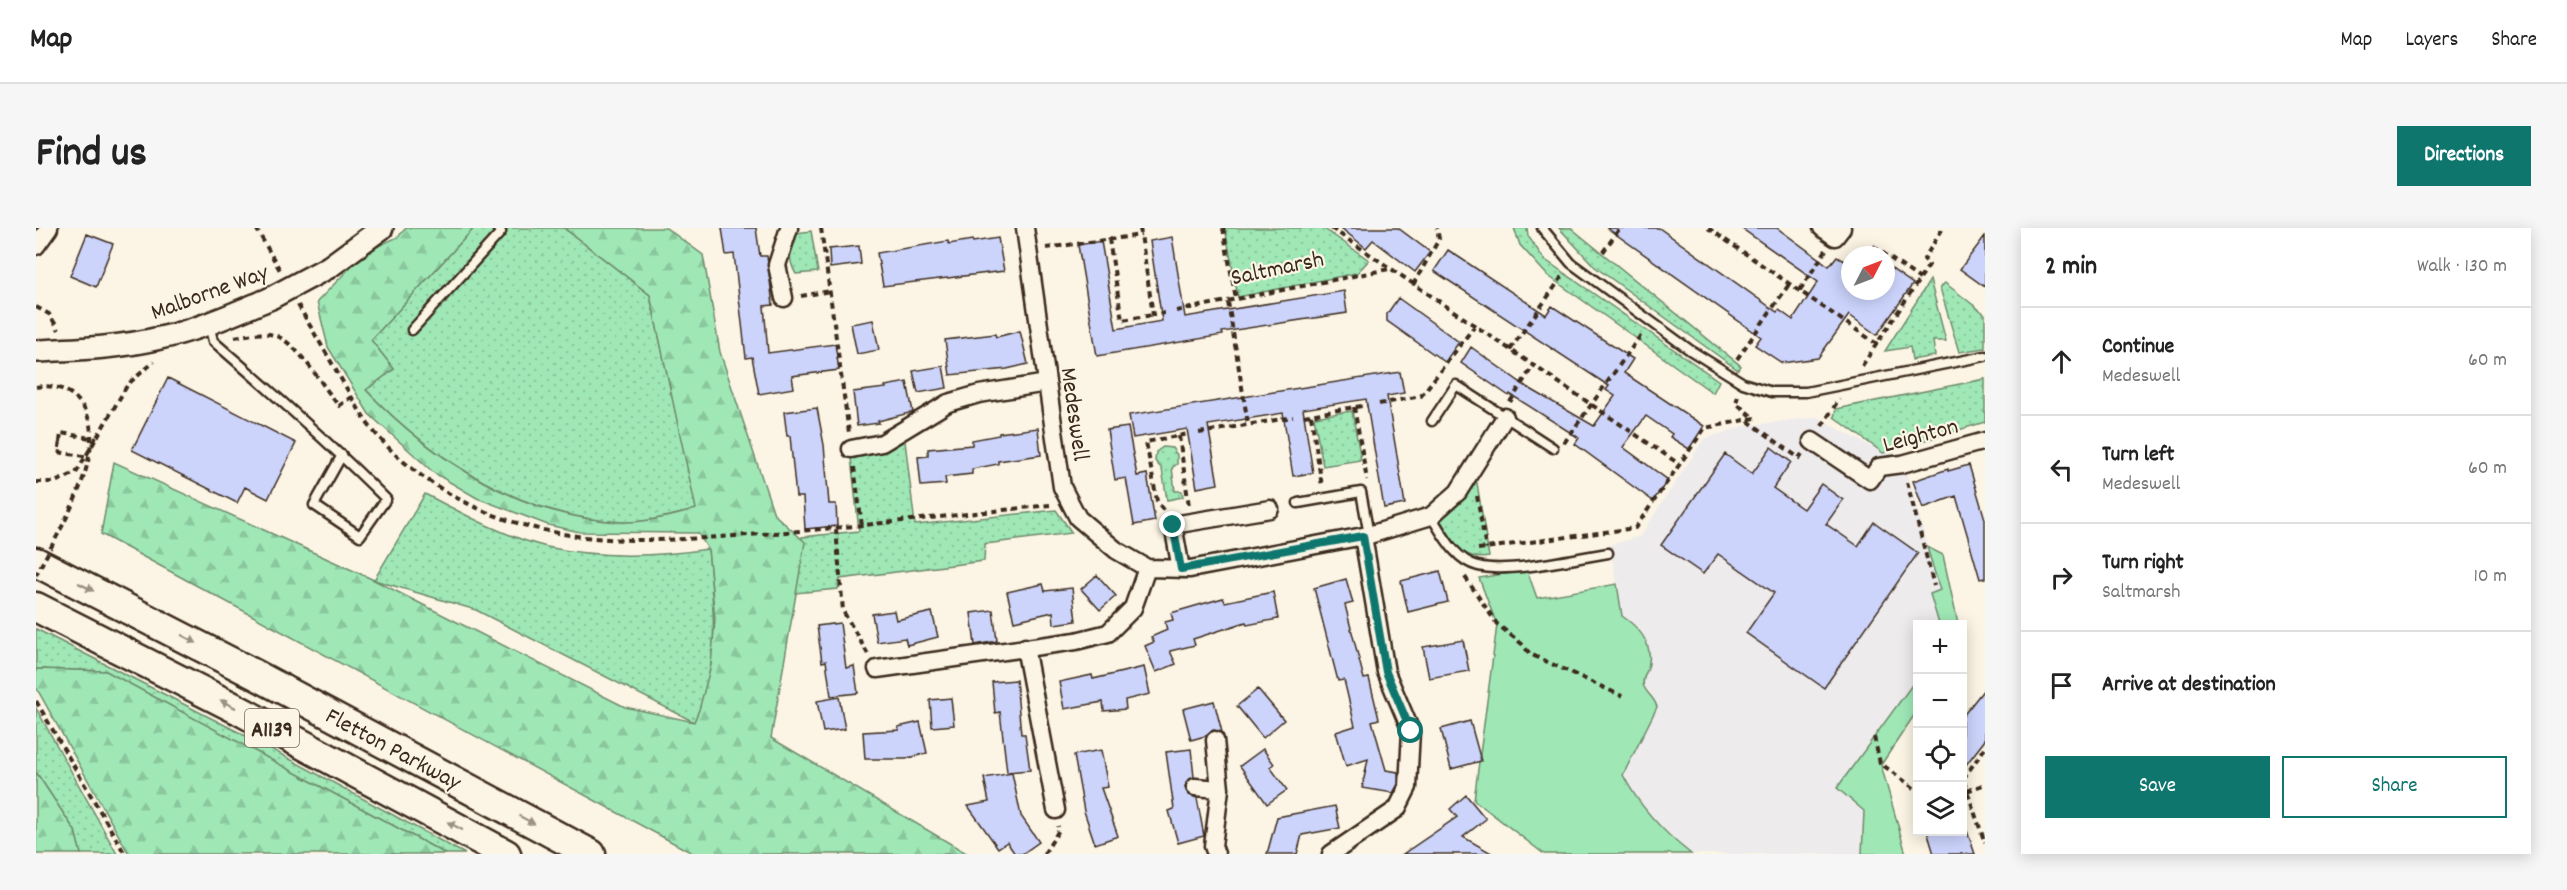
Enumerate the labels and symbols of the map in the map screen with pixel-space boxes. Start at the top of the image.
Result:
street label: Saltmarsh [1228,244,1327,296]
north arrow [1841,246,1895,300]
street label: Malborne Way [146,256,275,331]
street label: Medeswell [1050,366,1096,464]
street label: Leighton [1879,411,1962,463]
route end [1159,511,1185,537]
one-way arrow [78,582,95,592]
one-way arrow [180,635,197,644]
one-way arrow [219,699,236,709]
street label: Fletton Parkway [319,701,468,801]
road number: A1139 [245,709,299,747]
route start [1397,717,1423,743]
one-way arrow [519,815,536,825]
one-way arrow [446,821,463,831]

